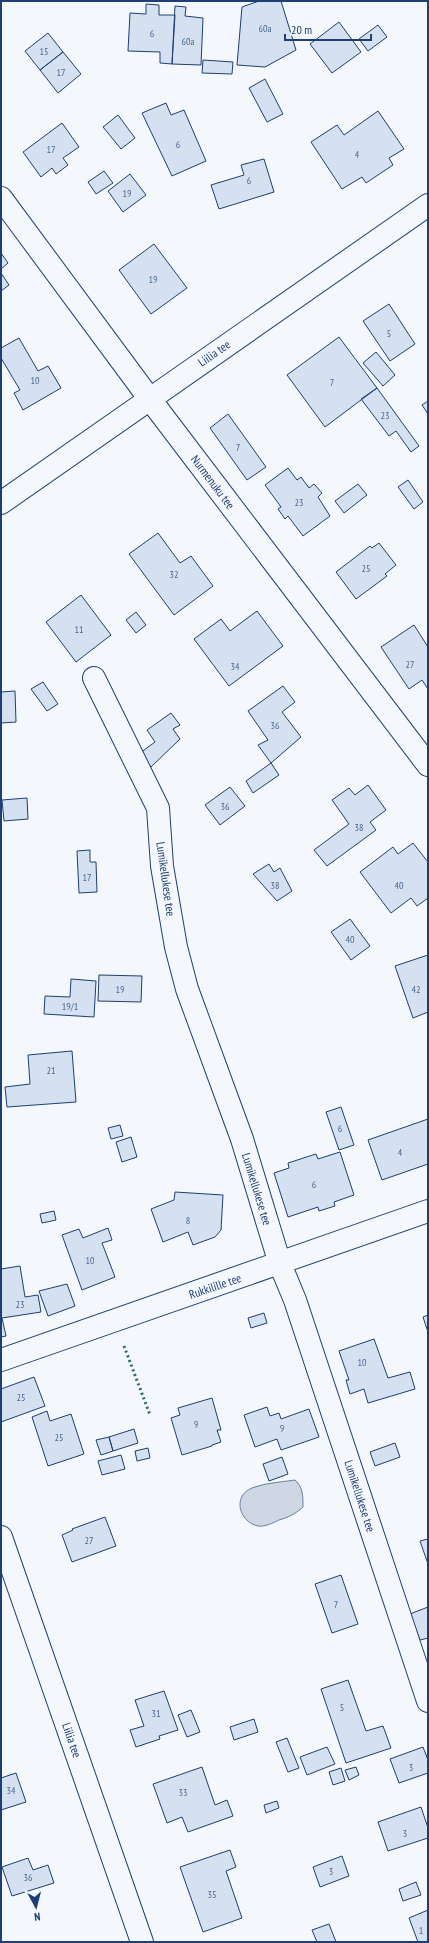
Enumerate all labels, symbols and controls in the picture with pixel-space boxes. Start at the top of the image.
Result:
scale bar [285,16,371,42]
house number: 60a [259,22,272,35]
text: 20 m [291,22,312,37]
house number: 6 [150,27,155,40]
house number: 60a [182,35,195,48]
house number: 15 [40,45,49,58]
house number: 17 [57,66,66,79]
house number: 6 [176,138,181,151]
house number: 17 [47,143,56,156]
house number: 4 [355,148,360,161]
house number: 6 [247,174,252,187]
house number: 19 [123,187,132,200]
house number: 19 [149,273,158,286]
house number: 5 [387,327,391,340]
street label: Liilia tee [195,337,233,369]
house number: 10 [31,374,40,387]
house number: 7 [330,376,334,389]
house number: 23 [381,409,390,422]
house number: 7 [236,441,240,454]
street label: Nurmenuku tee [188,452,238,512]
house number: 23 [295,496,304,509]
house number: 25 [362,562,371,575]
house number: 32 [170,568,179,581]
house number: 11 [75,623,84,636]
house number: 27 [406,658,415,671]
house number: 34 [231,660,240,673]
house number: 36 [271,719,280,732]
house number: 36 [221,800,230,813]
house number: 38 [355,821,364,834]
street label: Lumikellukese tee [153,841,179,917]
house number: 17 [83,871,92,884]
house number: 38 [271,879,280,892]
house number: 40 [395,879,404,892]
house number: 40 [346,933,355,946]
house number: 19 [116,983,125,996]
house number: 42 [412,983,421,996]
house number: 19/1 [62,1000,78,1013]
house number: 21 [47,1064,56,1077]
house number: 6 [338,1122,343,1135]
house number: 4 [398,1146,403,1159]
street label: Lumikellukese tee [239,1151,275,1227]
house number: 6 [312,1178,317,1191]
house number: 8 [186,1214,190,1227]
house number: 10 [86,1254,95,1267]
street label: Rukkilille tee [187,1270,243,1302]
house number: 23 [16,1298,25,1311]
house number: 10 [358,1356,367,1369]
house number: 25 [17,1391,26,1404]
house number: 9 [194,1418,198,1431]
house number: 9 [280,1422,284,1435]
house number: 25 [55,1431,64,1444]
street label: Lumikellukese tee [341,1458,379,1534]
house number: 27 [85,1534,94,1547]
house number: 7 [334,1598,338,1611]
house number: 5 [340,1701,344,1714]
house number: 31 [152,1707,161,1720]
street label: Liilia tee [59,1721,85,1759]
house number: 3 [409,1761,413,1774]
house number: 34 [7,1784,16,1797]
house number: 33 [179,1786,188,1799]
house number: 3 [403,1827,407,1840]
house number: 3 [329,1865,333,1878]
house number: 36 [24,1871,33,1884]
north arrow [16,1887,56,1927]
house number: 35 [208,1888,217,1901]
text: N [33,1910,41,1924]
house number: 1 [419,1924,423,1937]

